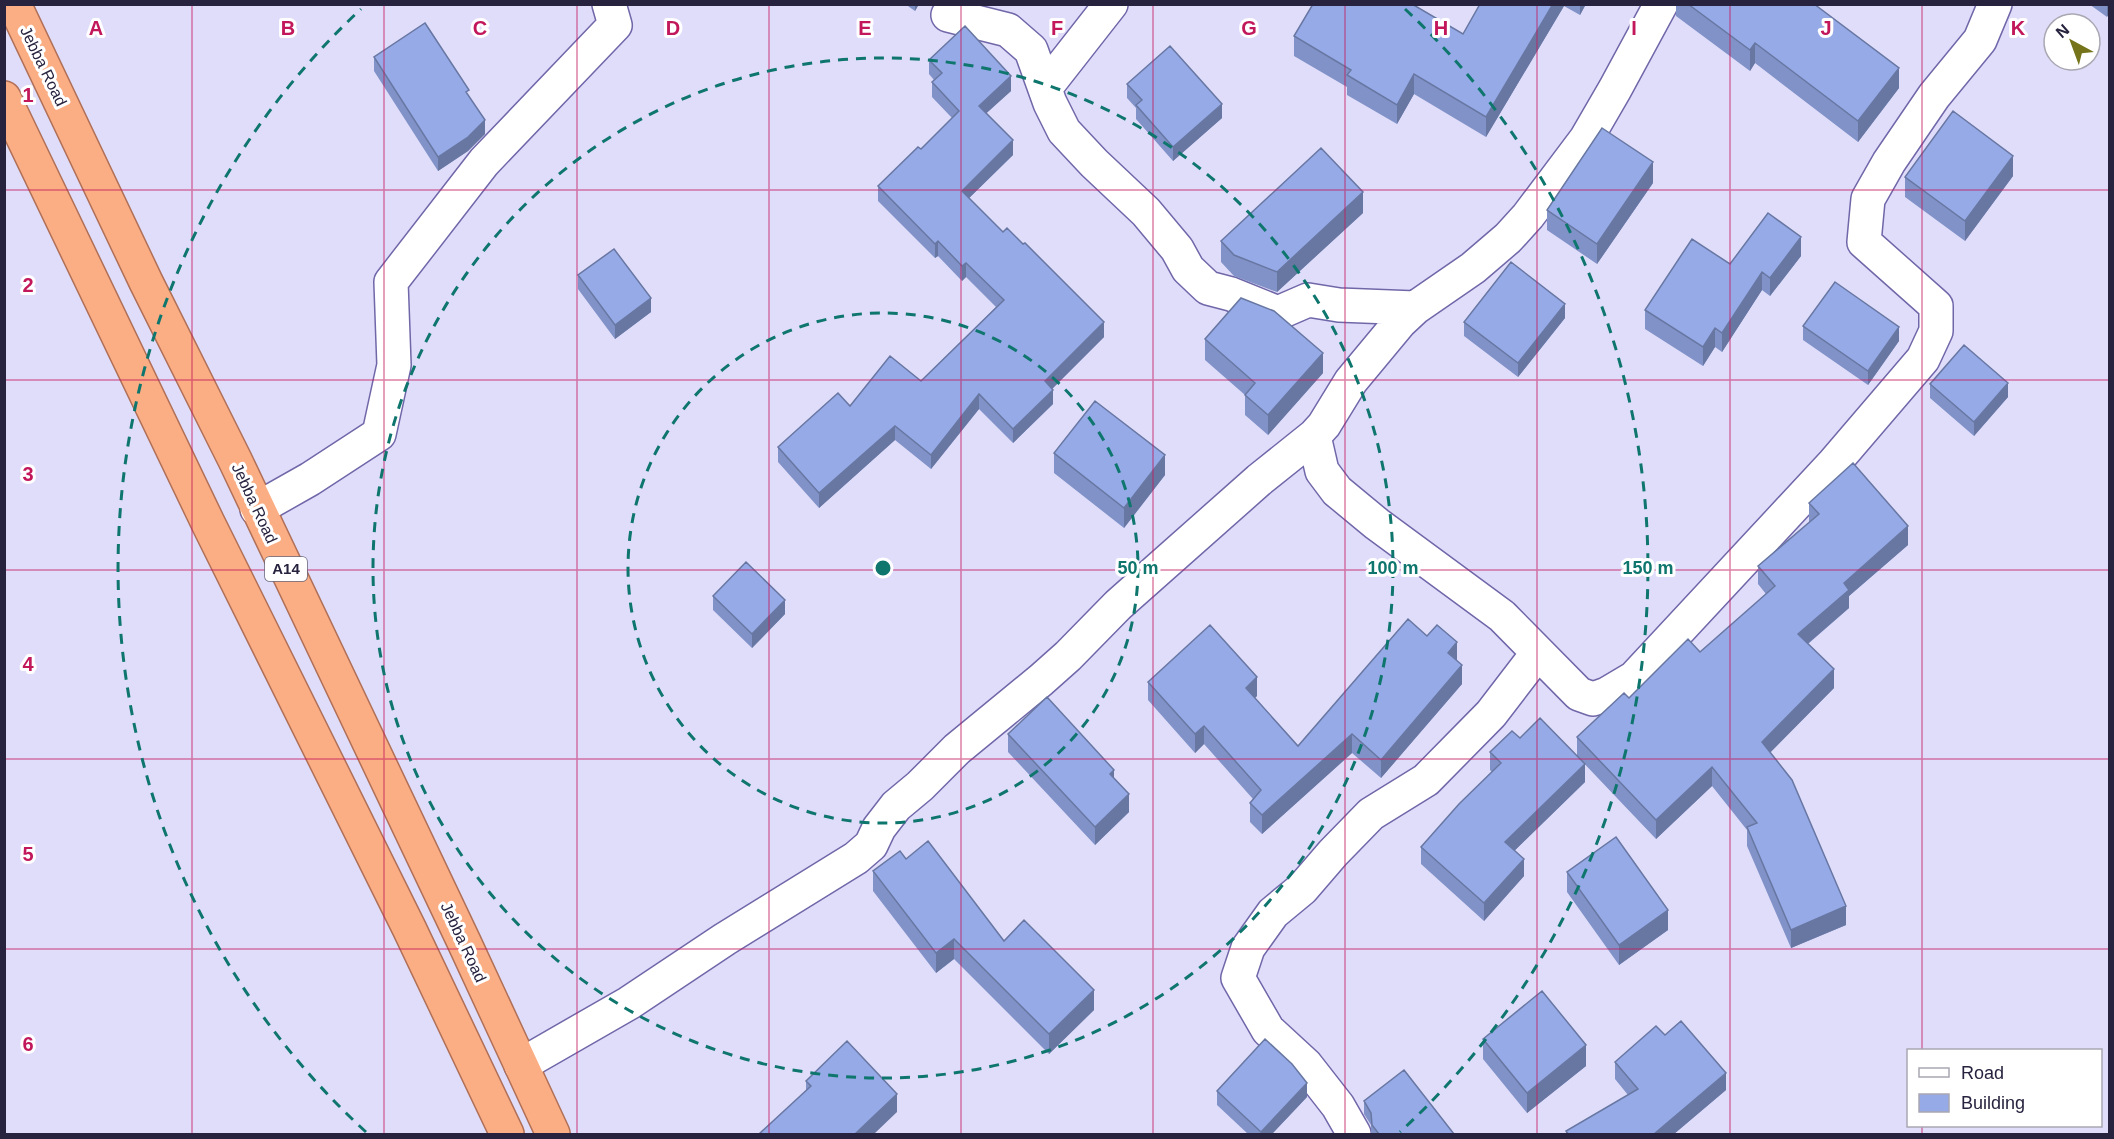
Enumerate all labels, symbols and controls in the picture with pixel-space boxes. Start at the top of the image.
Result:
north arrow [2042,12,2102,72]
text: A [89,17,103,39]
text: B [281,17,295,39]
text: C [473,17,487,39]
text: D [666,17,680,39]
text: E [858,17,872,39]
text: F [1051,17,1063,39]
text: G [1241,17,1257,39]
text: H [1434,17,1448,39]
text: I [1631,17,1637,39]
text: J [1820,17,1832,39]
text: K [2011,17,2026,39]
text: N [2053,21,2072,41]
street label: Jebba Road [17,24,70,109]
text: 1 [22,84,34,106]
text: 2 [22,274,34,296]
street label: Jebba Road [229,461,280,546]
text: 3 [22,463,34,485]
road number: A14 [265,557,307,581]
centre of rings [873,558,893,578]
text: 50 m [1117,558,1159,578]
text: 100 m [1367,558,1419,578]
text: 150 m [1622,558,1674,578]
text: 4 [22,653,34,675]
text: 5 [22,843,34,865]
street label: Jebba Road [438,900,489,985]
text: 6 [22,1033,34,1055]
legend [1907,1049,2102,1127]
text: Road [1961,1063,2004,1083]
text: Building [1961,1093,2025,1113]

